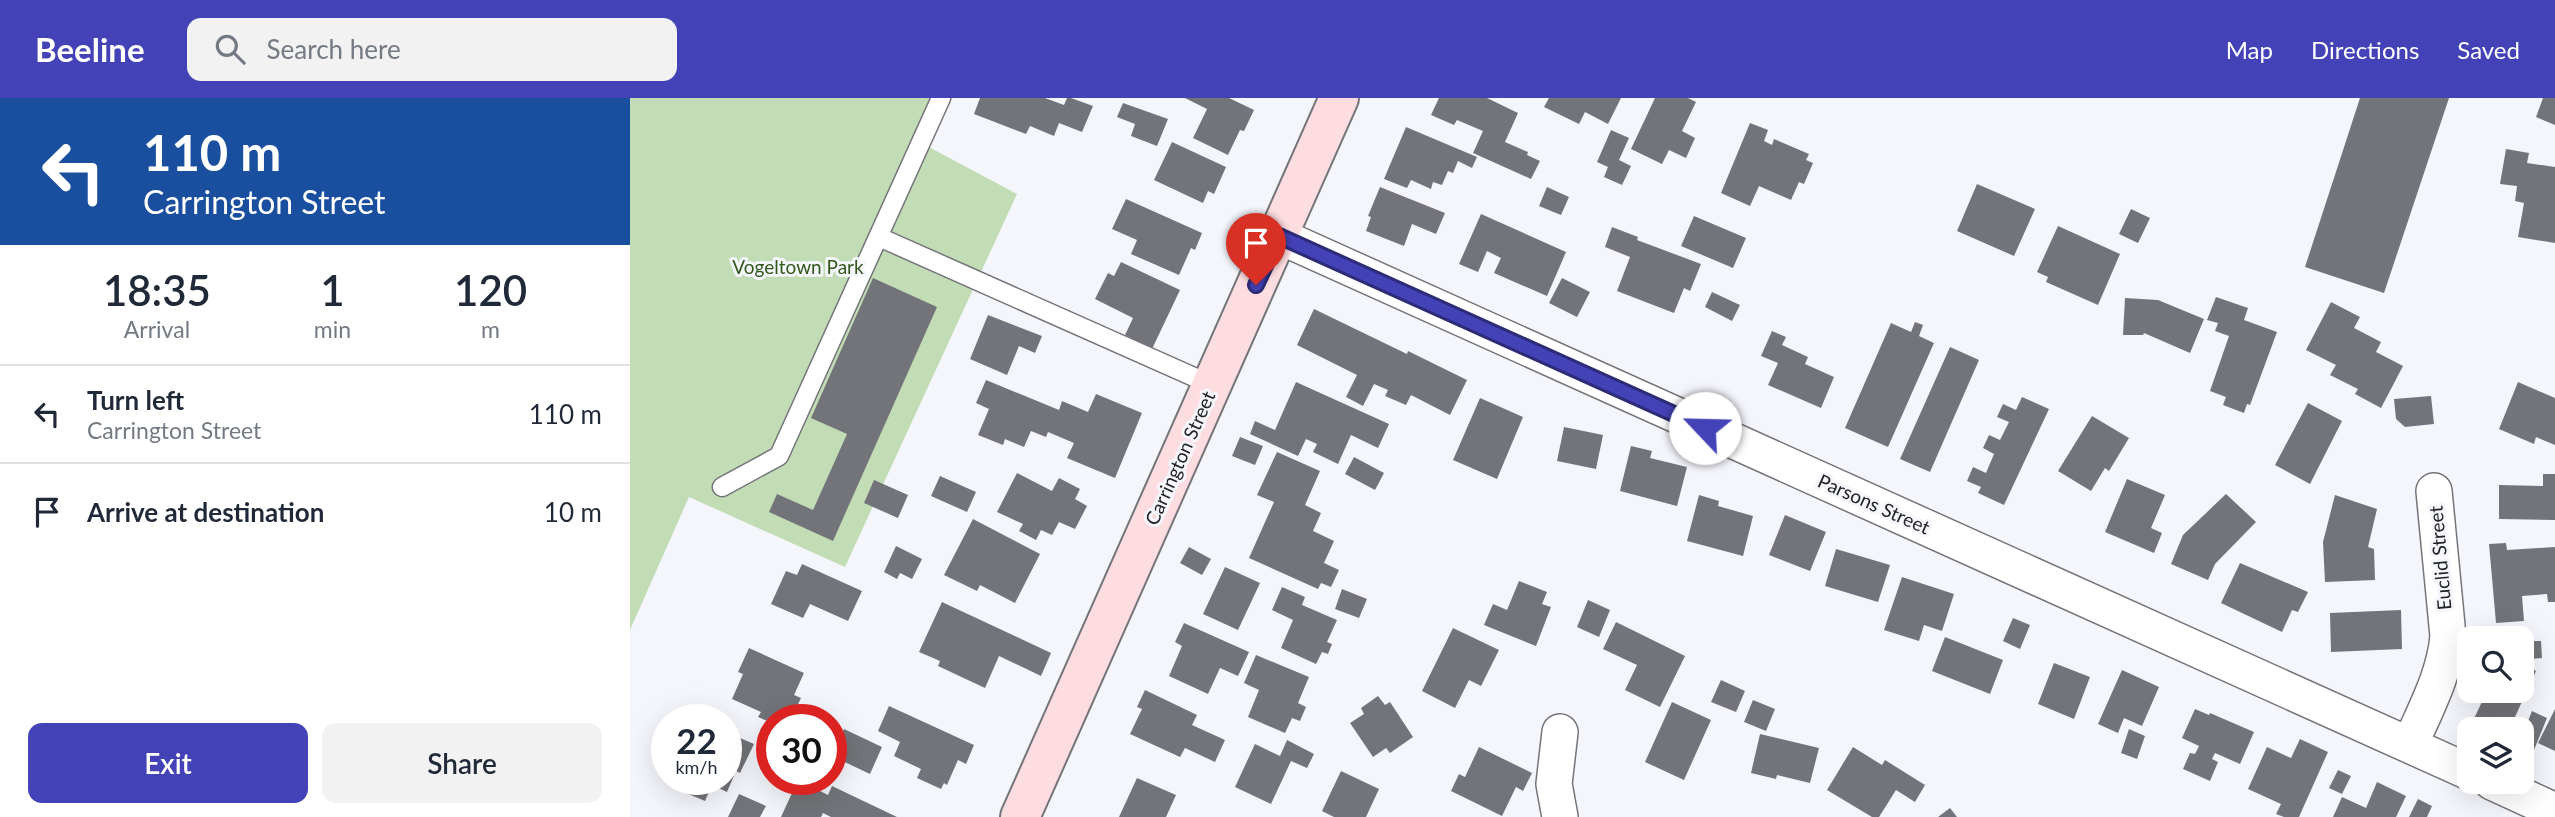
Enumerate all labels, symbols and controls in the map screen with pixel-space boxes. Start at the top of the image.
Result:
search box [187,18,677,81]
text: Beeline [35,29,145,69]
icon: search [211,30,249,68]
text: Search here [267,33,401,65]
text: Map [2226,35,2273,64]
text: Directions [2311,35,2419,64]
text: Saved [2457,35,2520,64]
text: 110 m [143,123,281,181]
icon: left [28,126,119,217]
text: Carrington Street [143,182,386,221]
pin [1226,213,1286,285]
icon: arrive [1237,224,1275,262]
park label: Vogeltown Park [732,255,864,278]
text: 18:35 [103,265,211,315]
text: 1 [320,265,345,315]
text: 120 [454,265,527,315]
text: Arrival [124,315,190,343]
text: min [314,315,351,343]
text: m [481,315,500,343]
text: Turn left [87,384,184,416]
street label: Carrington Street [1140,387,1219,528]
position arrow [1668,391,1742,465]
icon: left [28,395,66,433]
text: 110 m [529,398,602,430]
text: Carrington Street [87,416,261,444]
street label: Parsons Street [1815,469,1934,539]
icon: arrive [28,493,66,531]
text: Arrive at destination [87,496,324,528]
text: 10 m [544,496,602,528]
street label: Euclid Street [2423,505,2456,611]
map controls [2457,626,2534,794]
button: search [2457,626,2534,703]
speed limit sign: 30 [756,704,847,795]
button: layers [2457,717,2534,794]
text: 22 [676,719,717,761]
button: Exit [28,723,308,803]
button: Share [322,723,602,803]
text: km/h [675,756,718,778]

